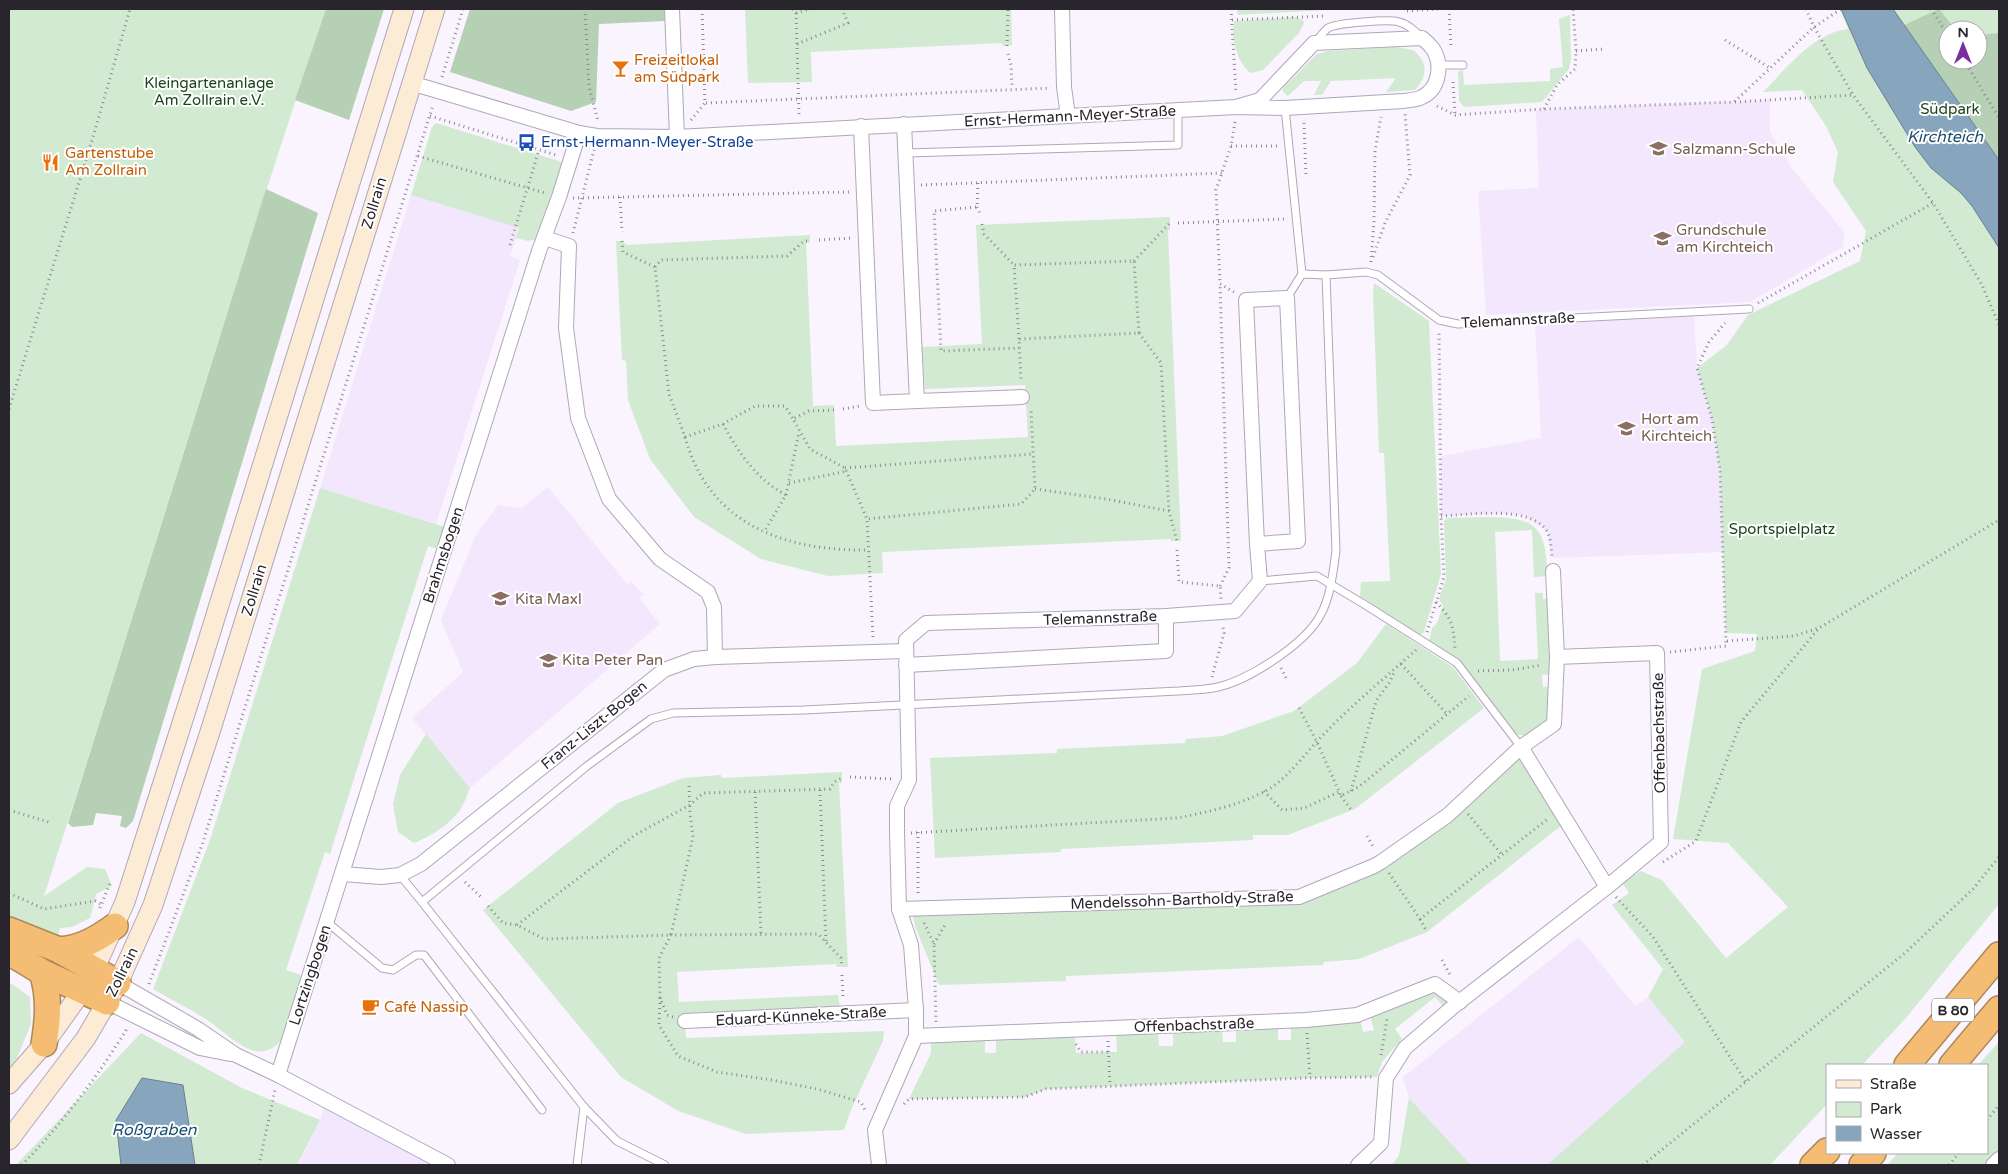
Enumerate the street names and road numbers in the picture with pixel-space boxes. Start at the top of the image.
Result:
street label: Ernst-Hermann-Meyer-Straße [963,101,1177,131]
street label: Zollrain [358,175,390,231]
street label: Telemannstraße [1461,308,1575,332]
street label: Brahmsbogen [419,505,467,605]
street label: Zollrain [238,562,270,618]
street label: Telemannstraße [1043,607,1157,629]
street label: Offenbachstraße [1649,673,1669,793]
street label: Franz-Liszt-Bogen [537,677,651,773]
street label: Mendelssohn-Bartholdy-Straße [1070,887,1294,913]
street label: Lortzingbogen [285,922,335,1028]
street label: Zollrain [102,944,142,1000]
road number: B 80 [1932,998,1974,1022]
street label: Eduard-Künneke-Straße [715,1003,887,1029]
street label: Offenbachstraße [1133,1014,1255,1036]

